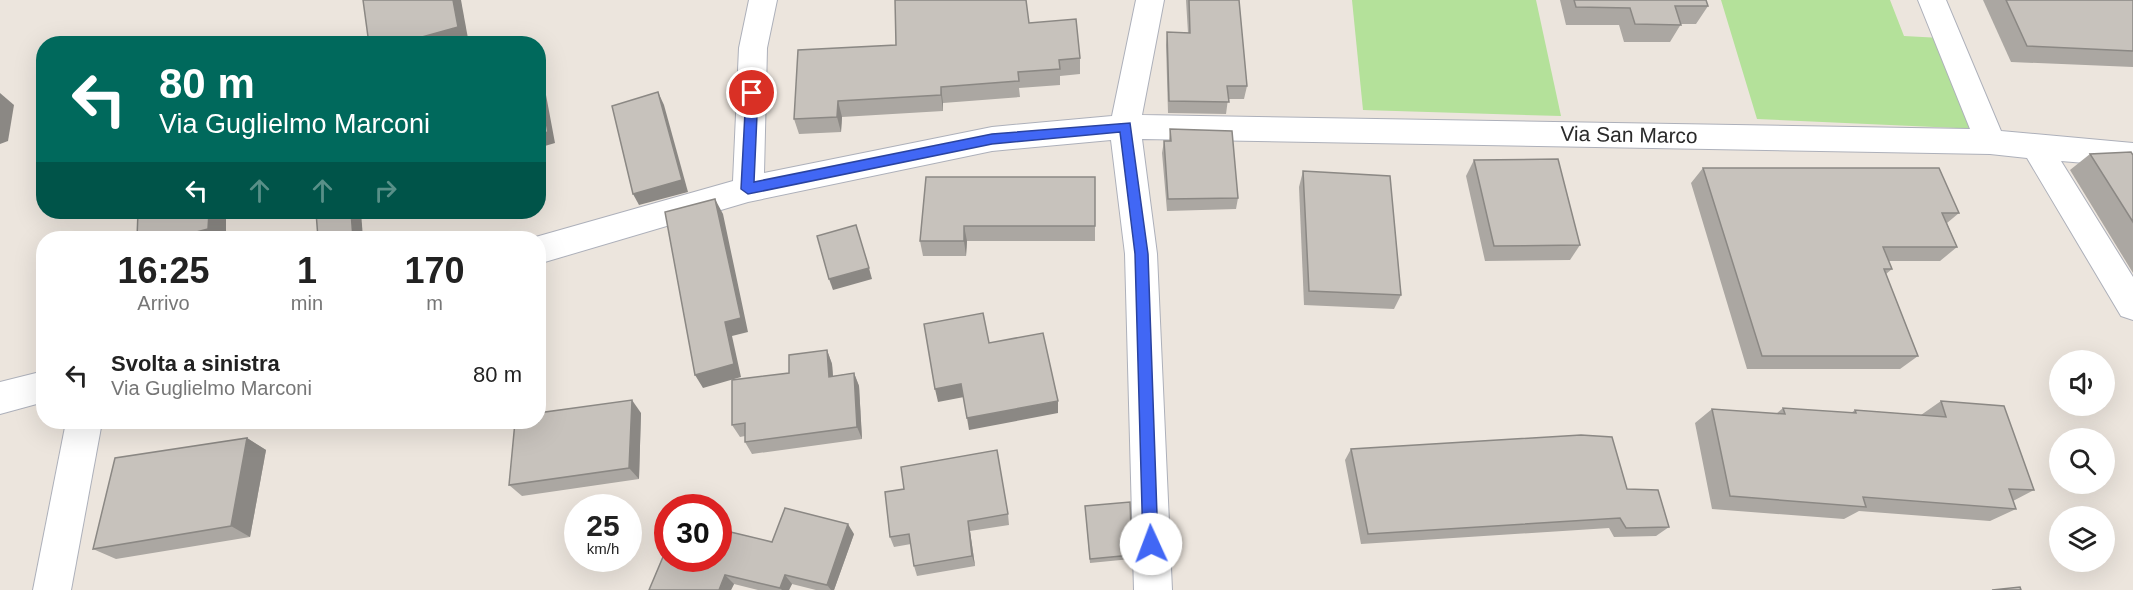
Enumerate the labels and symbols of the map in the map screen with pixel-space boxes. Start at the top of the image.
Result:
pin [726,67,777,118]
street label: Via San Marco [1560,122,1698,147]
speed limit sign: 30 [654,494,732,572]
position arrow [1119,512,1183,576]

